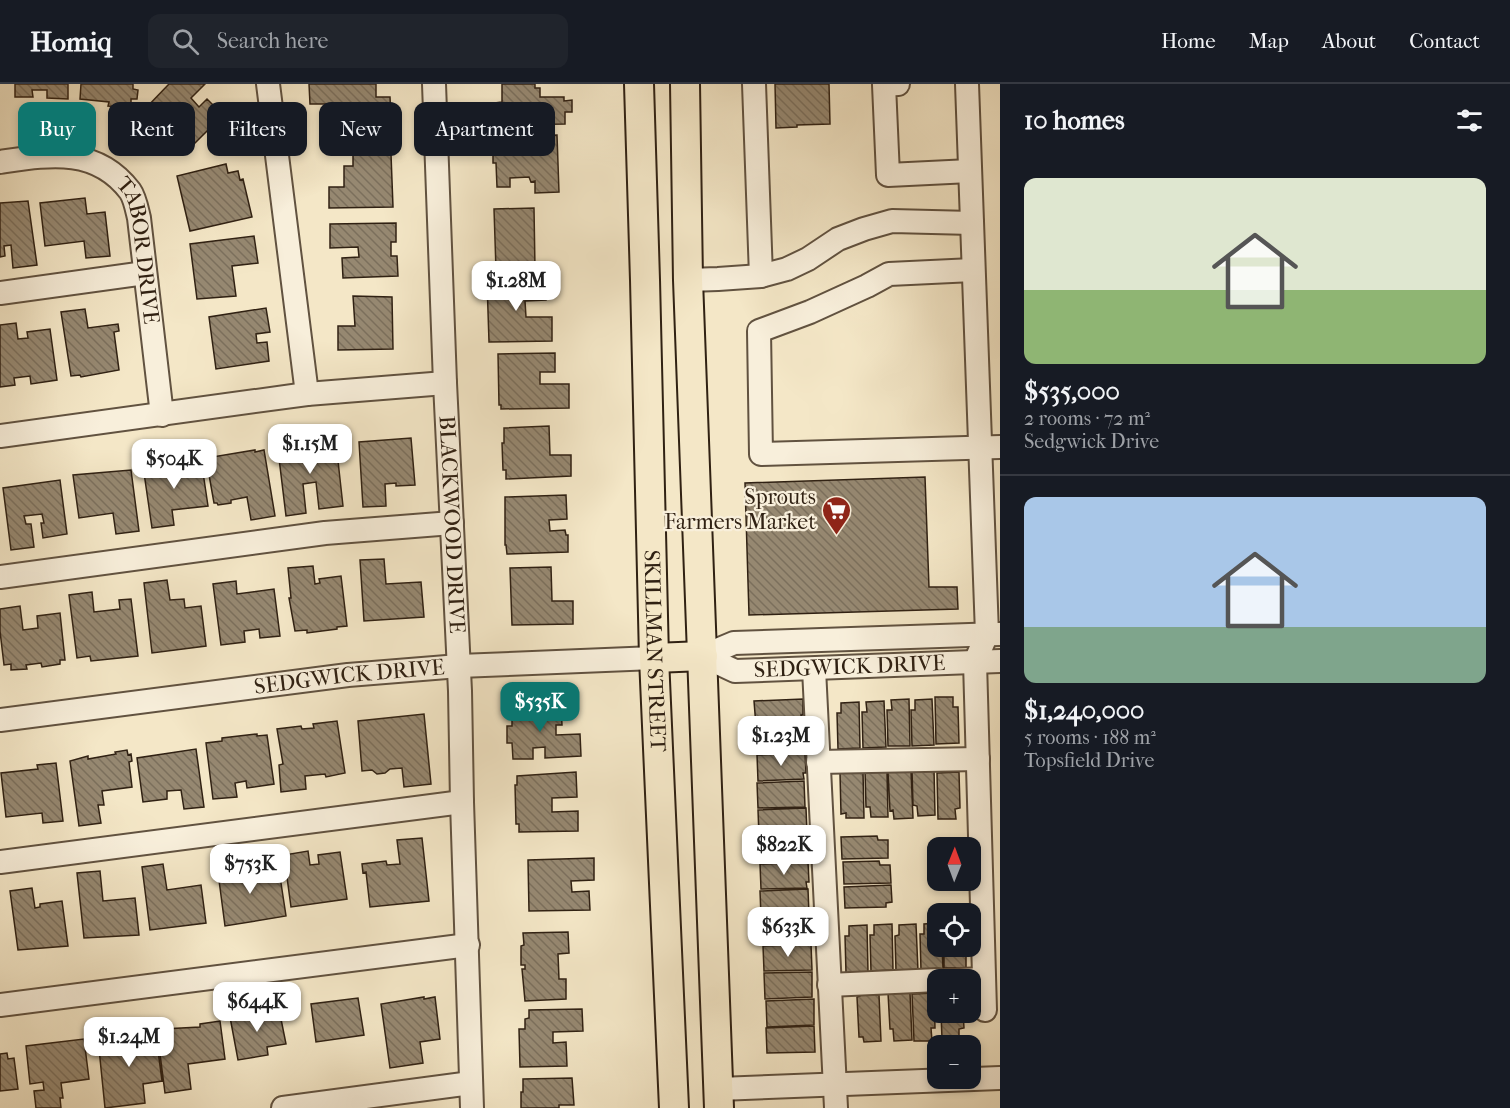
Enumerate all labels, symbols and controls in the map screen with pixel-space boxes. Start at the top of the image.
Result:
search box [148,14,568,68]
text: Homiq [30,25,112,58]
icon: search [169,25,202,58]
text: Search here [217,28,328,54]
text: Home [1161,29,1216,53]
text: Map [1249,29,1289,53]
text: About [1322,29,1376,53]
text: Contact [1409,29,1480,53]
chip: Buy [18,102,96,156]
chip: Rent [108,102,195,156]
chip: Filters [207,102,307,156]
chip: New [319,102,402,156]
chip: Apartment [414,102,555,156]
icon: filters [1453,104,1486,137]
text: 10 homes [1024,105,1125,136]
street label: TABOR DRIVE [111,171,164,326]
icon: home [1201,217,1309,325]
pin: $1.28M [467,261,565,312]
text: $1.28M [486,269,546,292]
text: $535,000 [1024,376,1120,407]
text: 2 rooms · 72 m² [1024,407,1150,430]
street label: BLACKWOOD DRIVE [434,415,470,634]
pin: $1.15M [261,424,359,475]
text: Sedgwick Drive [1024,430,1159,453]
text: $1.15M [282,432,338,455]
pin: $504K [132,439,216,490]
text: $504K [146,447,202,470]
place label: Sprouts Farmers Market [664,484,816,535]
supermarket icon: Sprouts Farmers Market [821,494,853,536]
icon: home [1201,536,1309,644]
street label: SKILLMAN STREET [638,549,671,754]
street label: SEDGWICK DRIVE [753,650,946,683]
street label: SEDGWICK DRIVE [252,654,446,700]
pin: $535K [498,682,582,733]
text: $535K [514,690,566,713]
text: $1,240,000 [1024,695,1144,726]
pin: $1.23M [732,716,830,767]
text: $1.23M [752,724,810,747]
text: 5 rooms · 188 m² [1024,726,1156,749]
text: Topsfield Drive [1024,749,1154,772]
pin: $822K [742,825,826,876]
text: $822K [756,833,812,856]
north arrow [927,837,981,891]
map controls [927,837,981,1089]
pin: $753K [208,844,292,895]
text: $753K [224,852,276,875]
button: locate [927,903,981,957]
pin: $633K [746,907,830,958]
text: $633K [762,915,814,938]
button: + [927,969,981,1023]
pin: $644K [215,982,299,1033]
text: $644K [227,990,287,1013]
pin: $1.24M [80,1017,178,1068]
text: $1.24M [98,1025,160,1048]
button: − [927,1035,981,1089]

